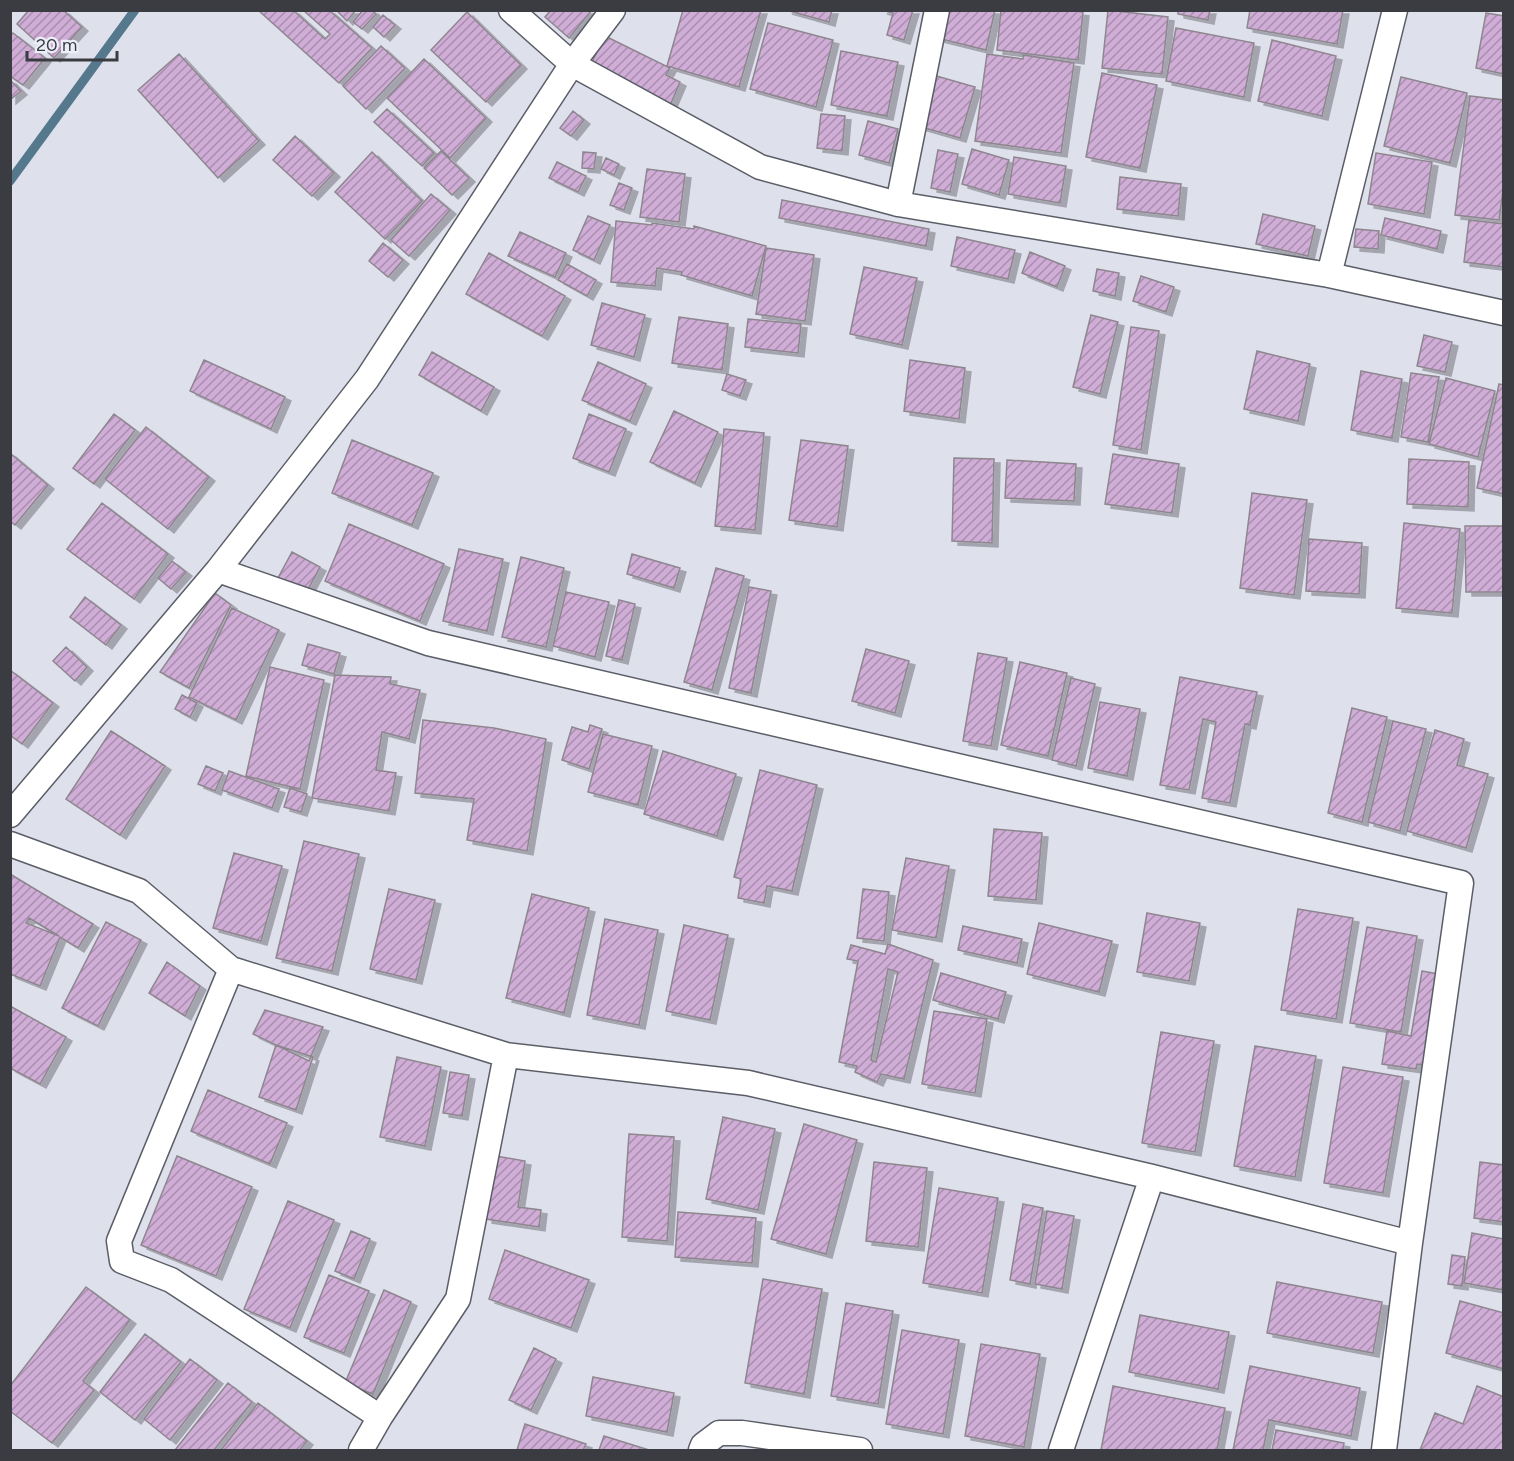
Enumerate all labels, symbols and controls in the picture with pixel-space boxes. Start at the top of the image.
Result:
scale bar [27,24,117,62]
text: 20 m [36,34,77,56]

